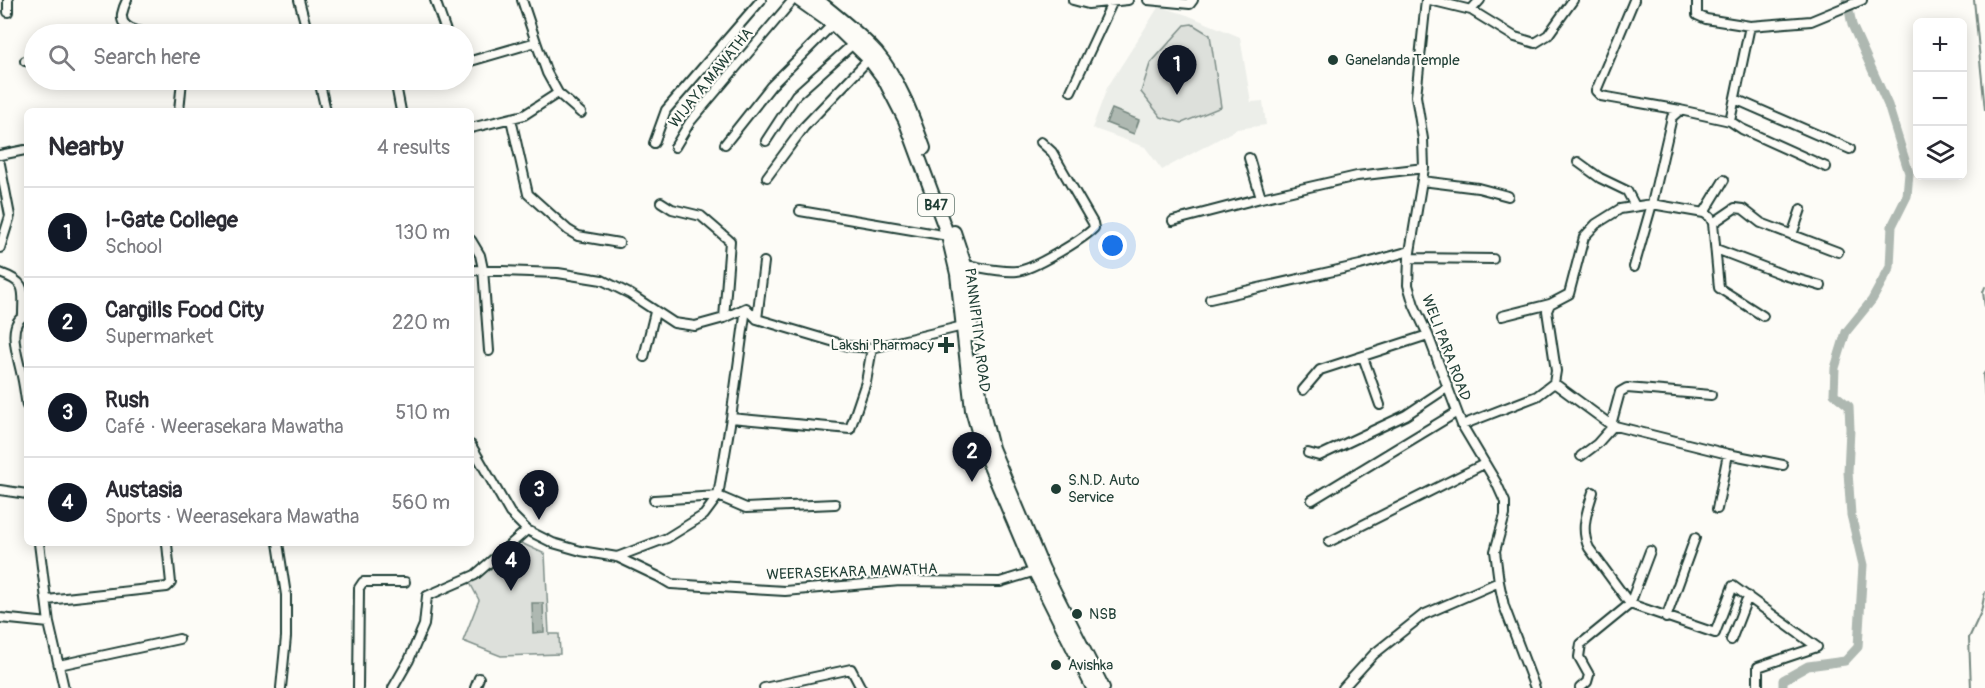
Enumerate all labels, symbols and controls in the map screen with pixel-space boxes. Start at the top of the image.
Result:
map controls [1913,18,1967,180]
button: + [1913,18,1967,72]
search box [24,24,474,90]
street label: WIJAYA MAWATHA [665,24,757,132]
icon: search [45,41,78,74]
text: Search here [93,43,200,71]
pin: 1 [1158,46,1196,95]
place label: Ganelanda Temple [1345,51,1460,70]
marker: Ganelanda Temple [1326,53,1340,67]
button: − [1913,72,1967,126]
button: layers [1913,126,1967,180]
text: Nearby [48,131,124,163]
text: 4 results [377,135,450,160]
road number: B47 [918,194,954,216]
text: I-Gate College [105,206,238,234]
text: 1 [64,220,71,245]
text: 130 m [395,220,450,245]
your location [1098,231,1127,260]
text: School [105,234,162,259]
street label: PANNIPITIYA ROAD [960,267,994,393]
street label: WELI PARA ROAD [1417,292,1475,404]
text: Cargills Food City [105,296,264,324]
text: 2 [62,310,73,335]
text: 220 m [392,310,450,335]
text: Supermarket [105,324,214,349]
place label: Lakshi Pharmacy [831,336,935,355]
marker: Lakshi Pharmacy [939,338,953,352]
text: Rush [105,386,149,414]
text: 3 [62,400,73,425]
text: 510 m [396,400,450,425]
text: Café · Weerasekara Mawatha [105,414,344,439]
pin: 2 [952,432,992,482]
pin: 3 [520,470,558,520]
place label: S.N.D. Auto Service [1068,471,1140,507]
text: Austasia [105,476,182,504]
marker: S.N.D. Auto Service [1049,482,1063,496]
text: 4 [62,490,73,515]
text: 560 m [392,490,450,515]
text: Sports · Weerasekara Mawatha [105,504,359,529]
pin: 4 [492,542,530,591]
street label: WEERASEKARA MAWATHA [766,560,938,584]
place label: NSB [1089,605,1116,624]
marker: NSB [1070,607,1084,621]
place label: Avishka [1068,656,1113,675]
marker: Avishka [1049,658,1063,672]

